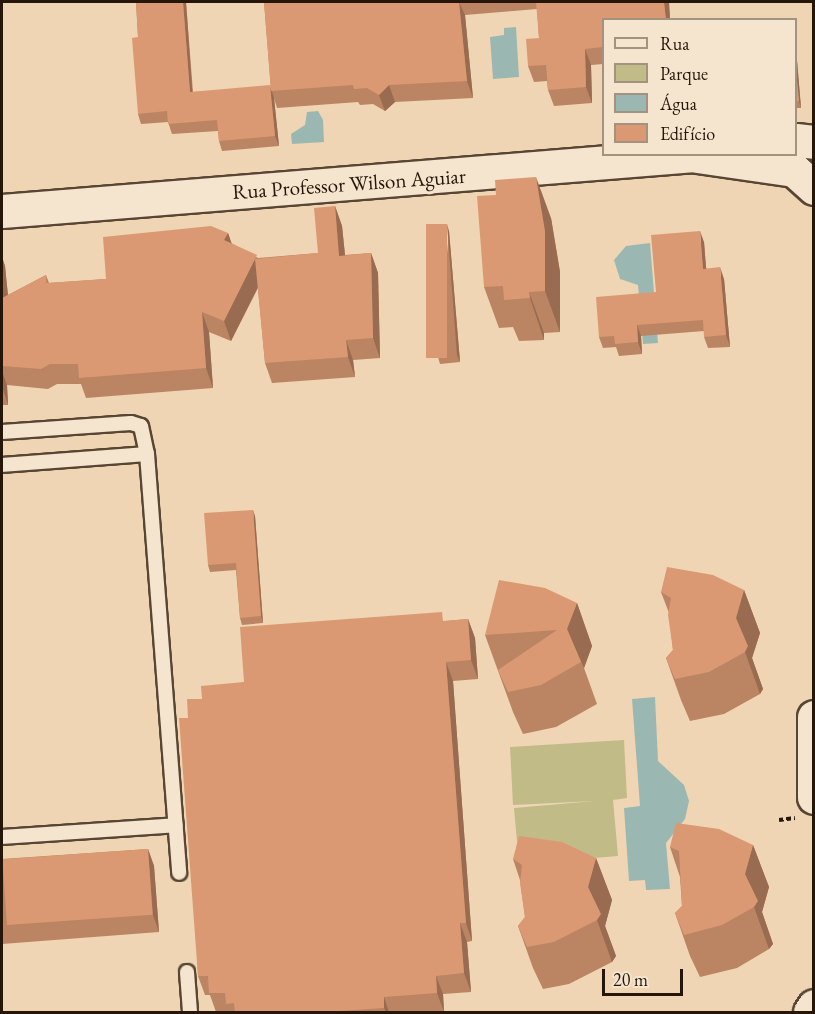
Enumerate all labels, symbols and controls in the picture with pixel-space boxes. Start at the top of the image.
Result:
legend [602,18,797,156]
text: Rua [660,32,690,55]
text: Parque [660,62,708,85]
text: Água [660,92,697,115]
text: Edifício [660,122,715,145]
street label: Rua Professor Wilson Aguiar [231,163,467,205]
scale bar [605,957,686,995]
text: 20 m [613,968,648,991]

